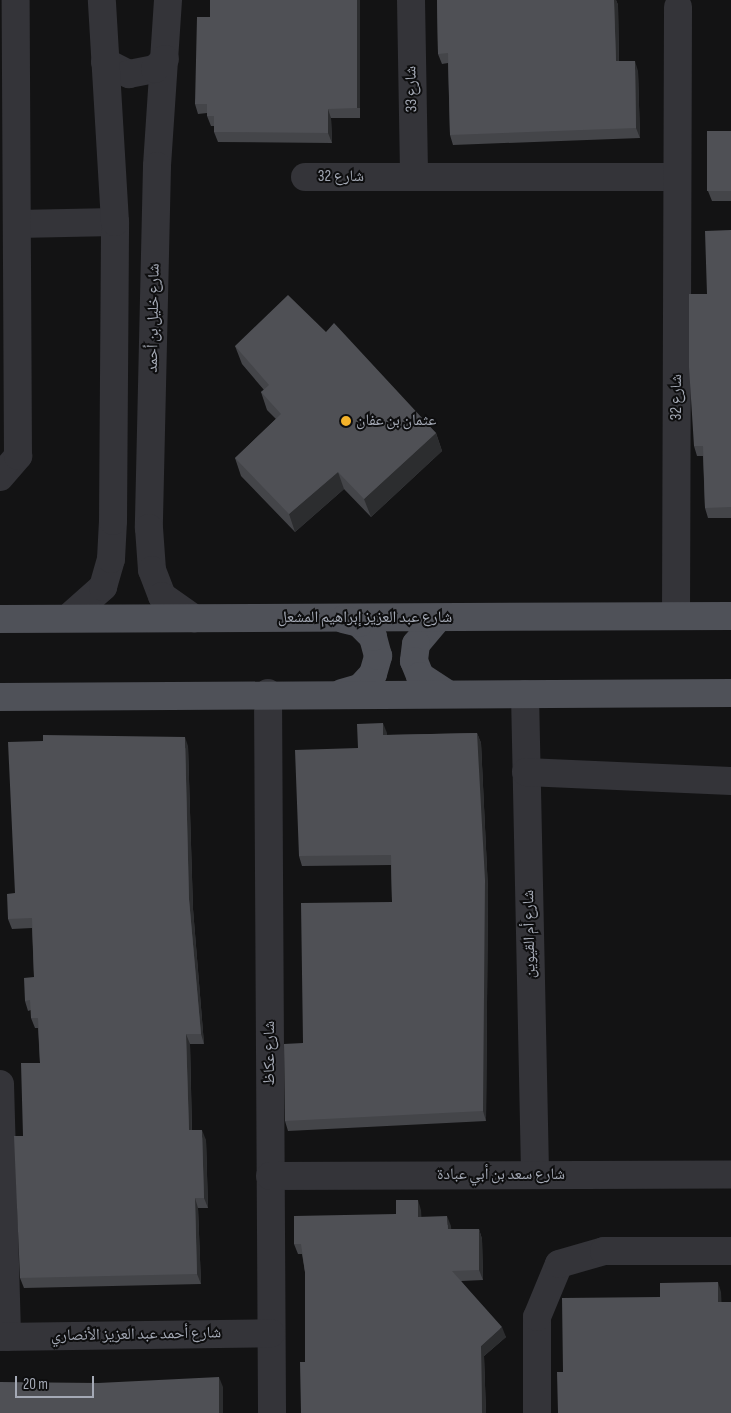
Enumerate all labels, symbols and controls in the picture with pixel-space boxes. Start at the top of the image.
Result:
street label: شارع 33 [402,66,422,112]
street label: شارع 32 [318,167,364,187]
street label: شارع خليل بن أحمد [143,263,165,373]
street label: شارع 32 [667,374,687,420]
place label: عثمان بن عفان [356,411,436,431]
marker: عثمان بن عفان [340,415,352,427]
street label: شارع عبد العزيز إبراهيم المشعل [278,608,452,628]
street label: شارع أم القيوين [520,890,540,978]
street label: شارع عكاظ [260,1021,280,1085]
street label: شارع سعد بن أبي عبادة [437,1165,565,1185]
street label: شارع أحمد عبد العزيز الأنصاري [51,1324,221,1346]
scale bar [18,1366,96,1398]
text: 20 m [23,1375,48,1394]

